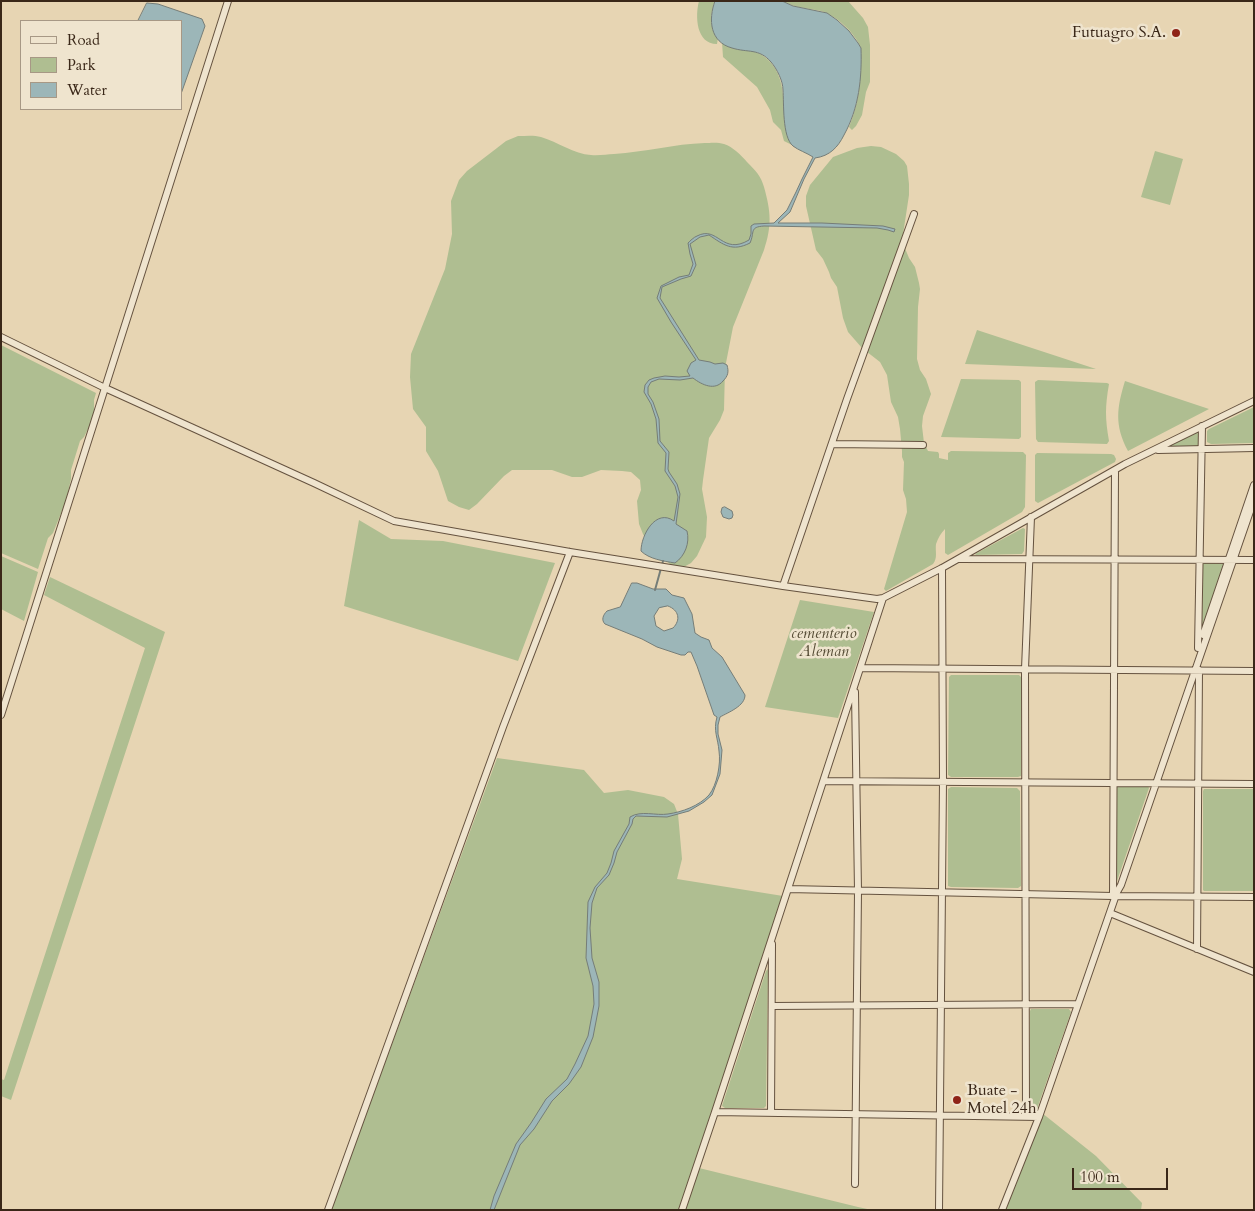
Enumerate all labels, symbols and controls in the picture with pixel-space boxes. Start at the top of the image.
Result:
legend [20,20,182,110]
place label: Futuagro S.A. [1072,23,1166,43]
marker: Futuagro S.A. [1170,27,1182,39]
text: Road [67,30,100,50]
text: Park [67,55,96,75]
text: Water [67,80,107,100]
park label: cementerio Aleman [791,624,857,662]
place label: Buate - Motel 24h [967,1081,1037,1119]
marker: Buate - Motel 24h [951,1094,963,1106]
scale bar [1075,1158,1171,1190]
text: 100 m [1080,1167,1120,1187]

